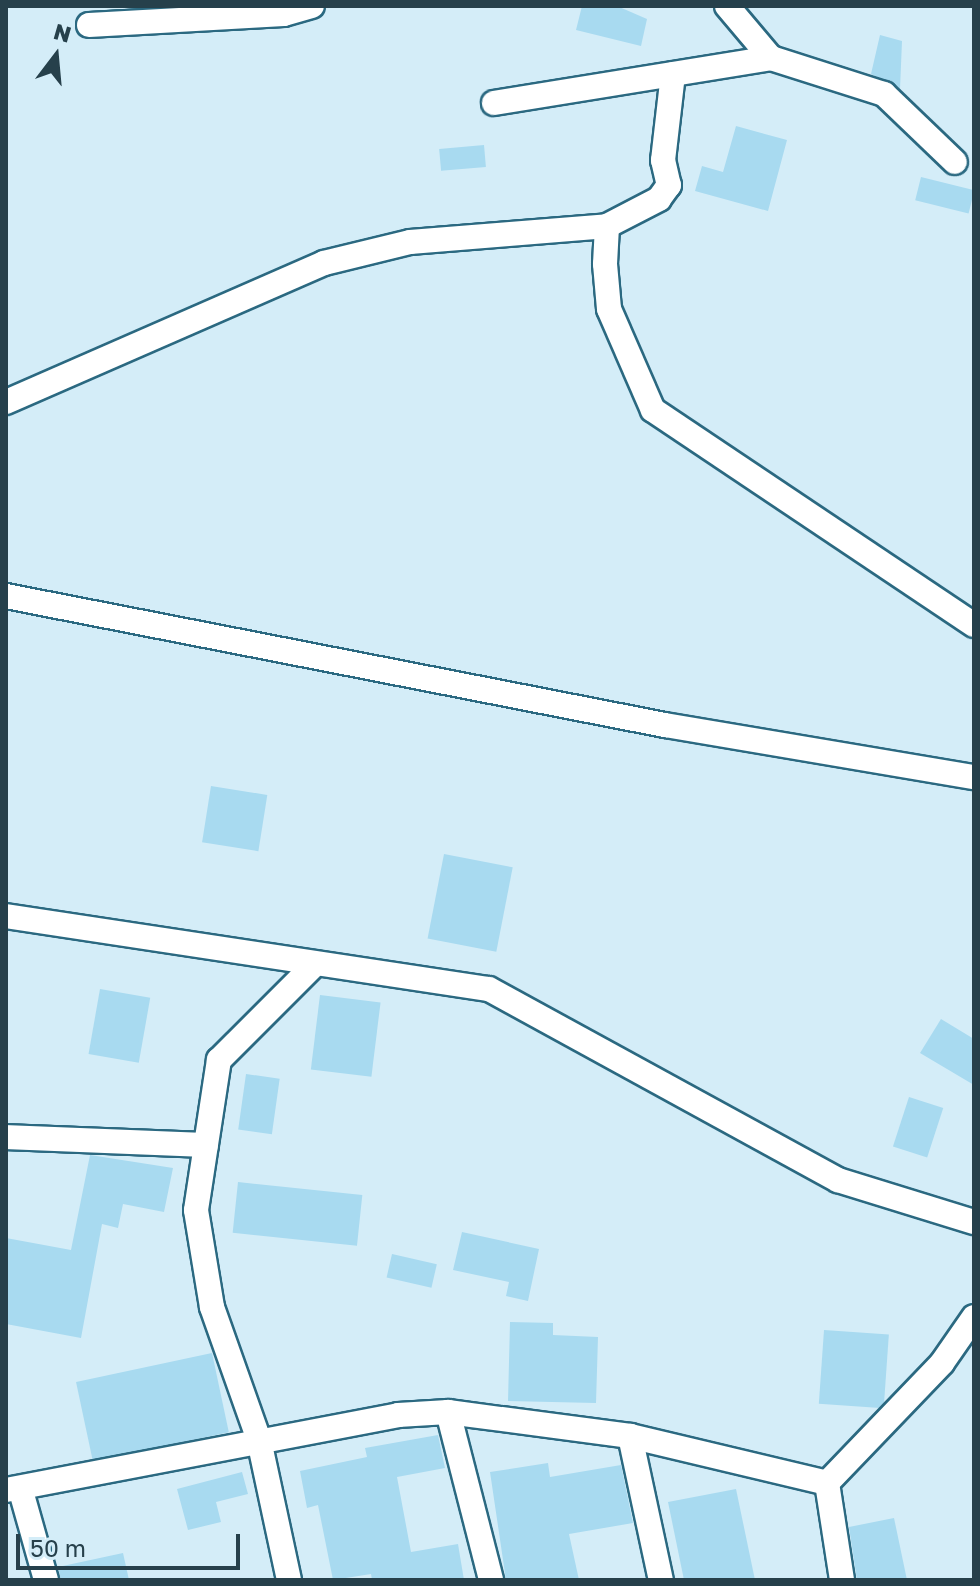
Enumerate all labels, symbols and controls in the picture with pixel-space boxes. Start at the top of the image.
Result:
north arrow [16,16,96,96]
text: N [51,17,75,48]
scale bar [20,1518,244,1568]
text: 50 m [30,1533,86,1562]

